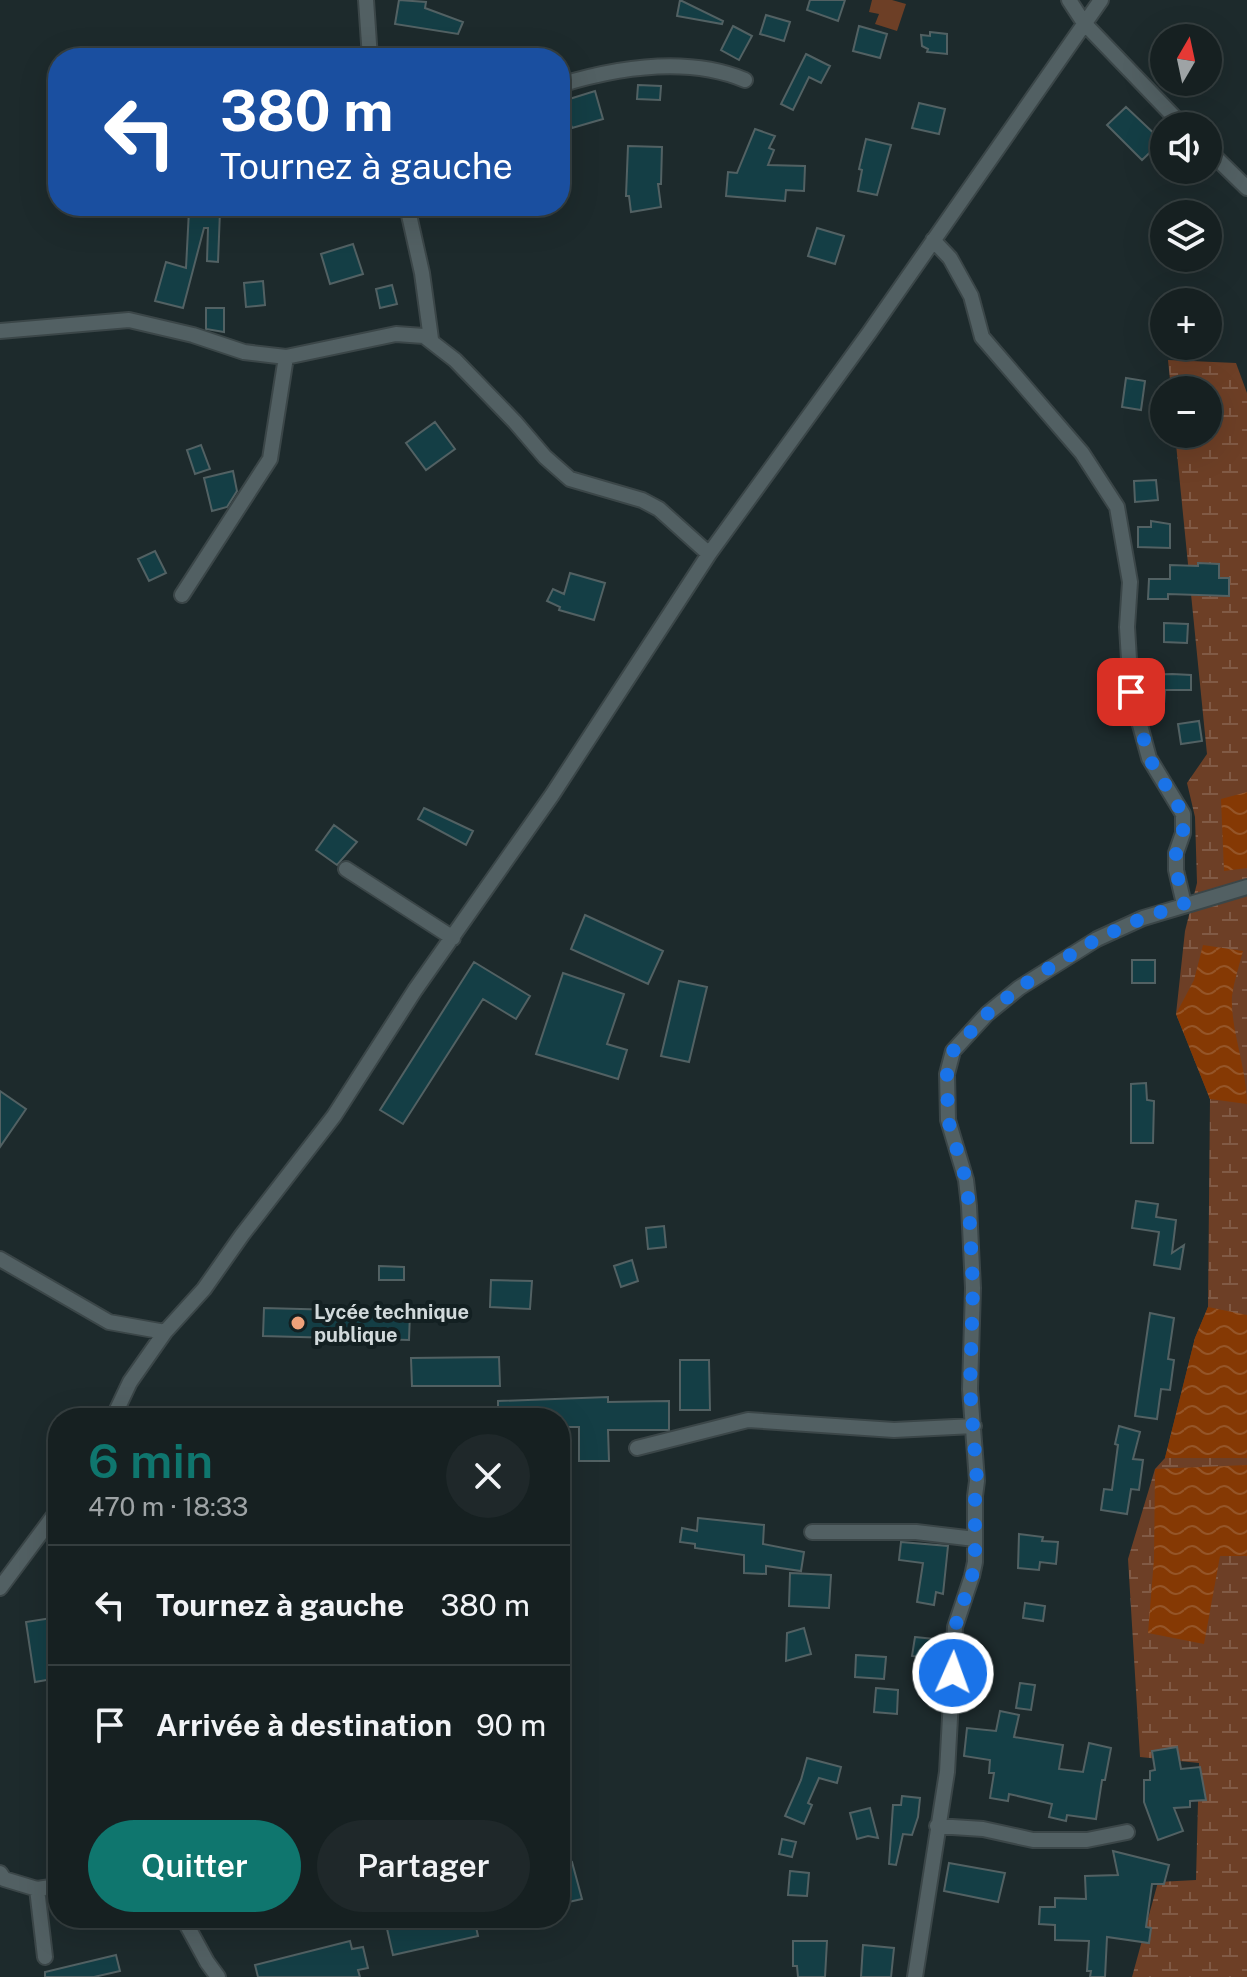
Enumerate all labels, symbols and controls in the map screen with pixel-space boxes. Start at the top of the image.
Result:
north arrow [1150,24,1222,96]
map controls [1150,24,1222,448]
text: 380 m [220,78,393,144]
icon: left [88,80,192,184]
button: sound [1150,112,1222,184]
text: Tournez à gauche [220,145,513,187]
button: layers [1150,200,1222,272]
button: + [1150,288,1222,360]
button: − [1150,376,1222,448]
pin [1097,658,1165,726]
icon: arrive [1109,670,1153,714]
place label: Lycée technique publique [314,1300,469,1347]
marker: Lycée technique publique [289,1314,307,1332]
text: 6 min [88,1432,213,1489]
button: close [446,1434,530,1518]
text: 470 m · 18:33 [88,1491,248,1522]
icon: left [88,1583,132,1627]
text: Tournez à gauche [156,1587,404,1623]
text: 380 m [440,1587,530,1623]
position arrow [911,1631,995,1715]
icon: arrive [88,1703,132,1747]
text: Arrivée à destination [156,1707,452,1743]
text: 90 m [476,1707,546,1743]
button: Quitter [88,1820,301,1912]
button: Partager [317,1820,530,1912]

